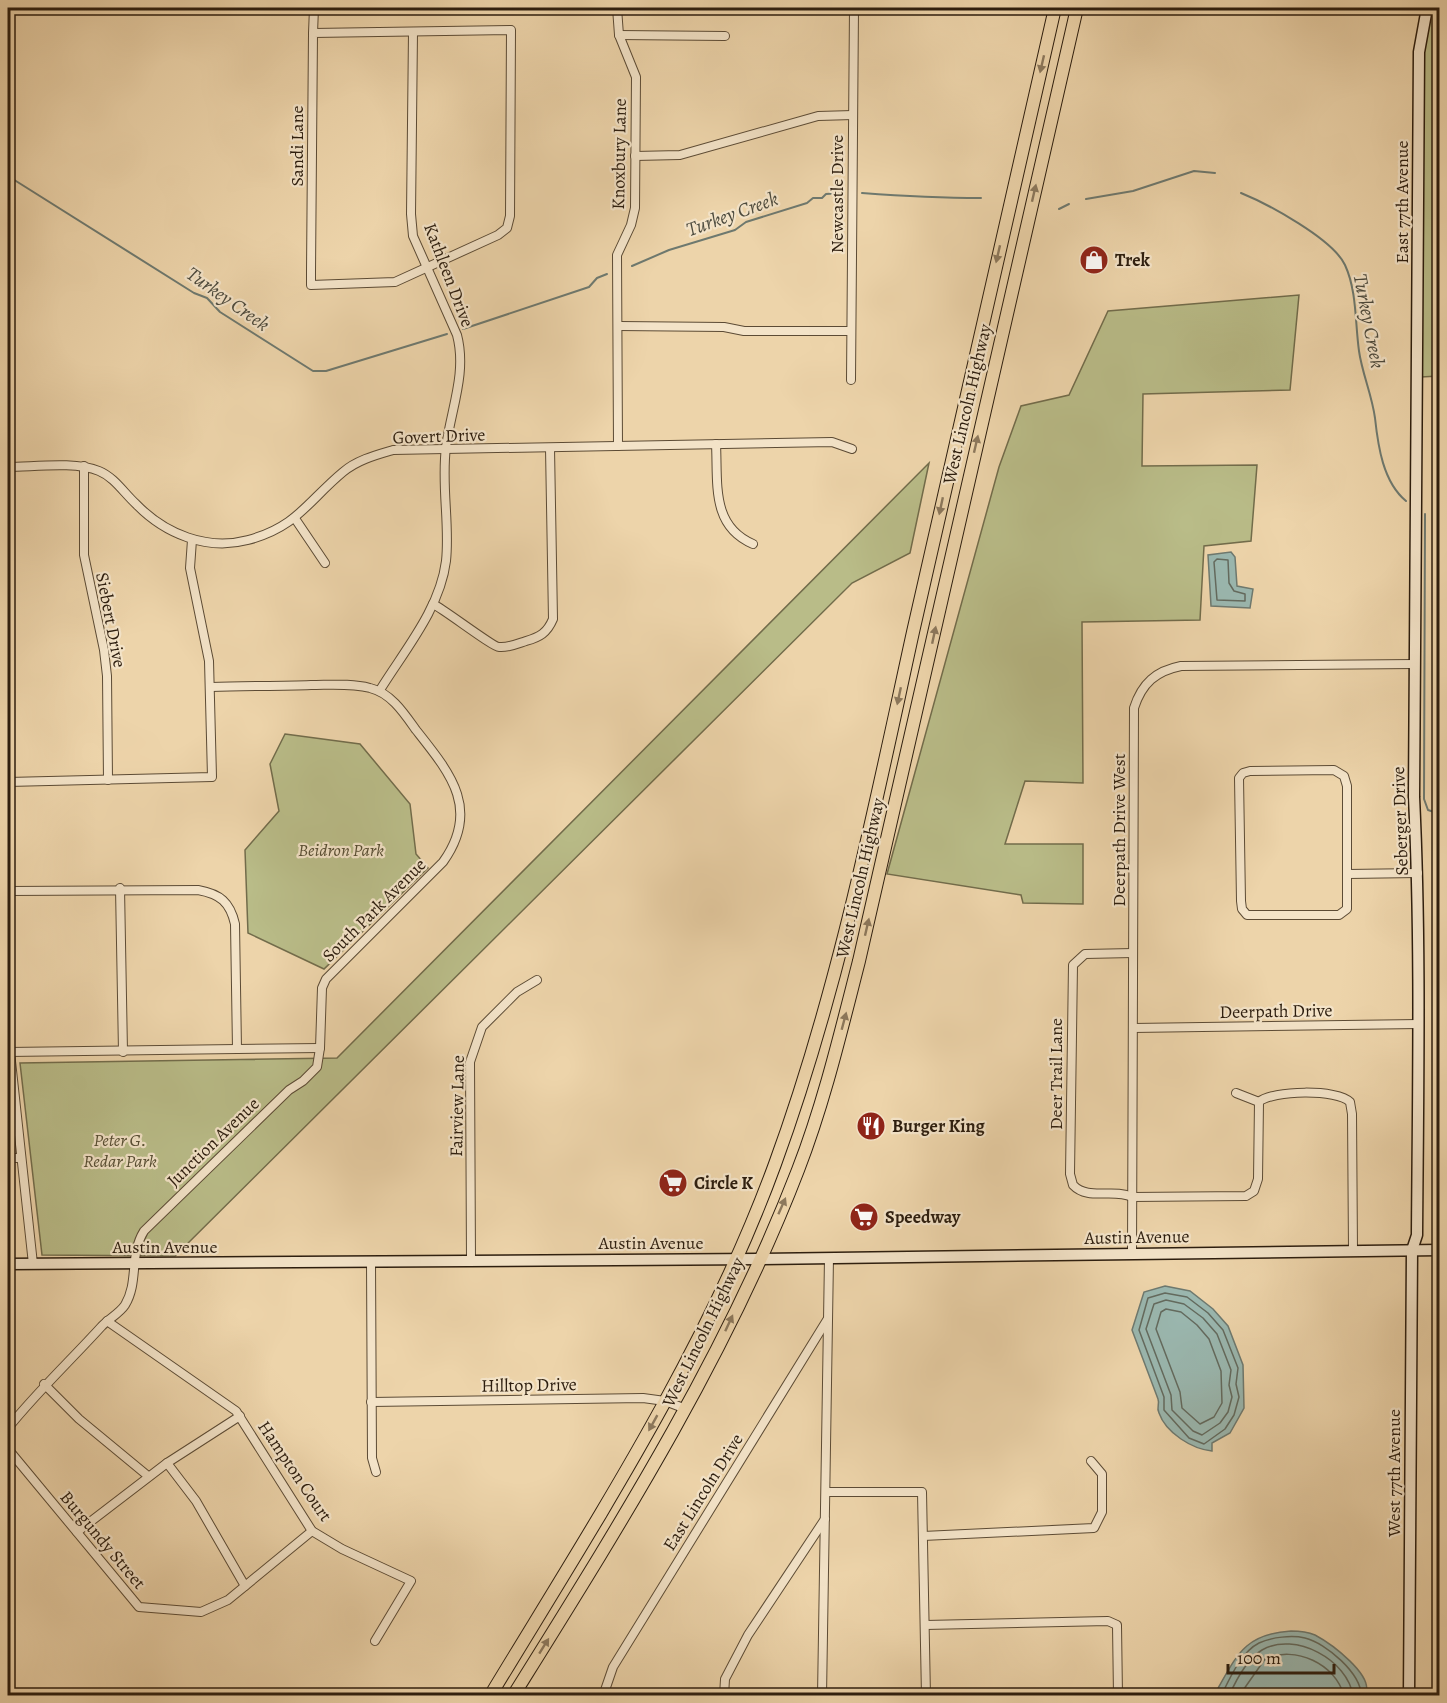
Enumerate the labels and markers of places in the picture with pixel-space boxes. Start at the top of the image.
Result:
shop icon: Trek [1078,244,1110,276]
place label: Trek [1115,248,1150,272]
restaurant icon: Burger King [855,1110,887,1142]
place label: Burger King [892,1114,986,1138]
supermarket icon: Circle K [657,1167,689,1199]
place label: Circle K [694,1171,753,1195]
supermarket icon: Speedway [848,1201,880,1233]
place label: Speedway [885,1205,961,1229]

